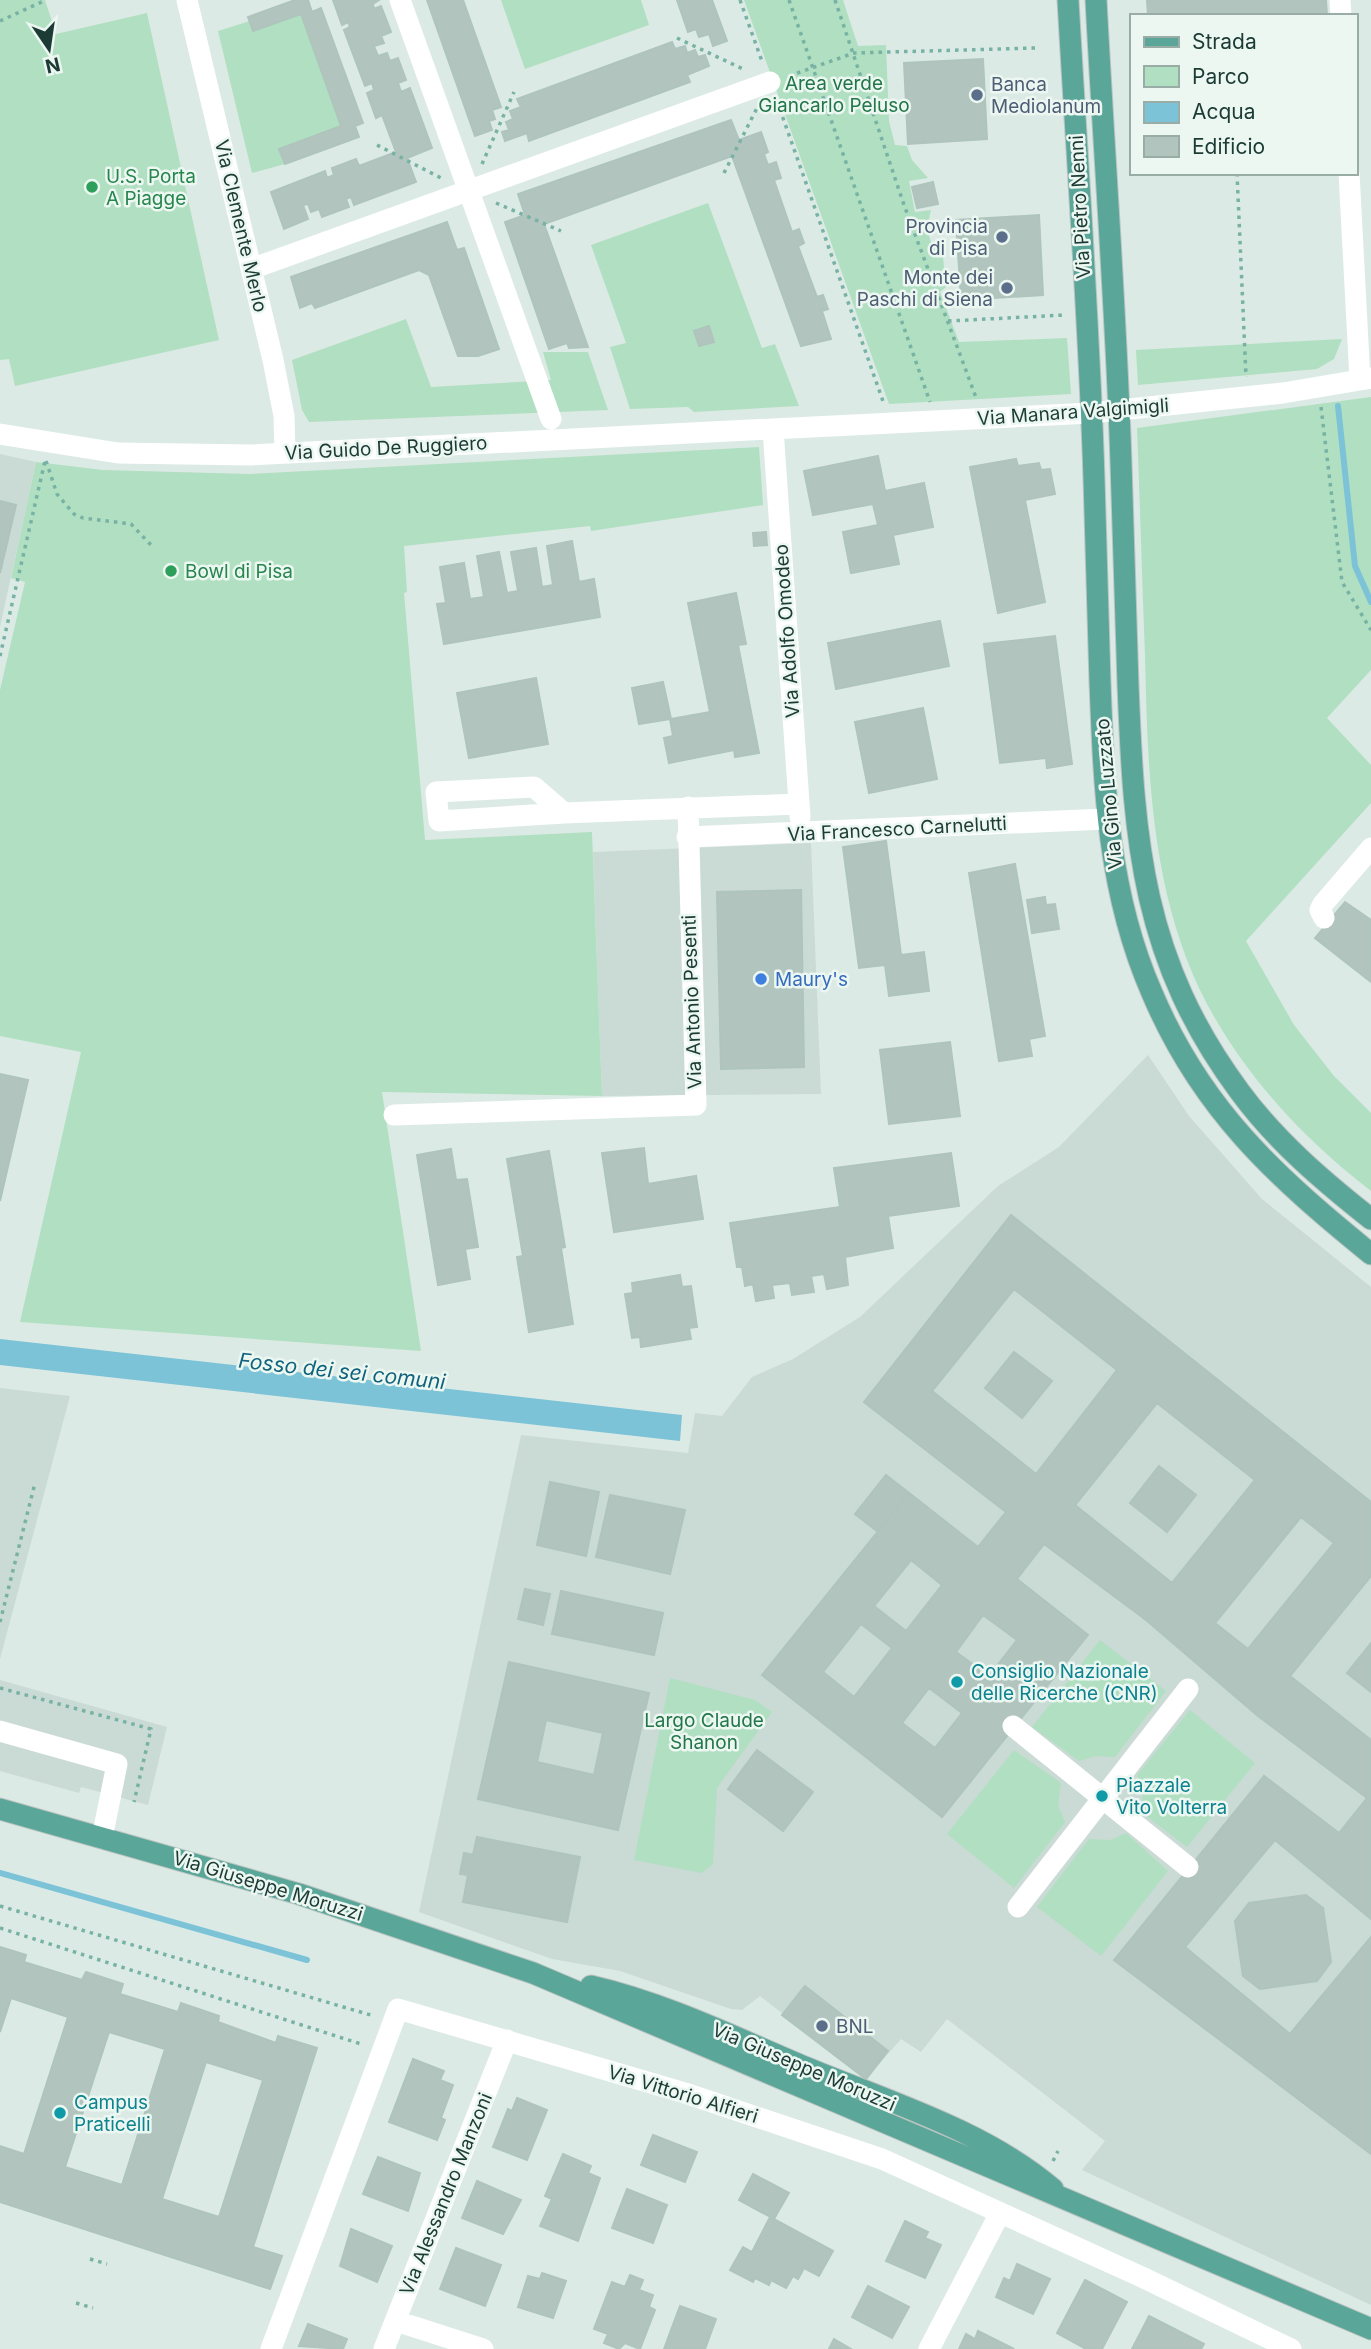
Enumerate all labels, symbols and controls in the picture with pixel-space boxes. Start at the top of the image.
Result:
north arrow [14,14,84,84]
legend [1130,14,1357,175]
text: Strada [1192,29,1257,54]
text: N [43,52,62,78]
text: Parco [1192,64,1249,89]
park label: Area verde Giancarlo Peluso [758,72,910,117]
place label: Banca Mediolanum [991,73,1101,118]
marker: Banca Mediolanum [969,87,985,103]
text: Acqua [1192,99,1256,124]
text: Edificio [1192,134,1265,159]
street label: Via Pietro Nenni [1065,135,1095,279]
street label: Via Clemente Merlo [210,137,272,315]
place label: U.S. Porta A Piagge [106,165,196,210]
marker: U.S. Porta A Piagge [84,179,100,195]
place label: Provincia di Pisa [905,215,988,260]
marker: Provincia di Pisa [994,229,1010,245]
place label: Monte dei Paschi di Siena [857,266,993,311]
marker: Monte dei Paschi di Siena [999,280,1015,296]
street label: Via Manara Valgimigli [976,394,1170,430]
street label: Via Guido De Ruggiero [284,431,488,465]
street label: Via Adolfo Omodeo [769,543,805,719]
place label: Bowl di Pisa [185,560,293,583]
marker: Bowl di Pisa [163,563,179,579]
street label: Via Gino Luzzato [1091,718,1127,870]
street label: Via Francesco Carnelutti [787,812,1007,846]
street label: Via Antonio Pesenti [677,914,707,1090]
place label: Maury's [775,968,848,991]
marker: Maury's [753,971,769,987]
water label: Fosso dei sei comuni [237,1348,448,1394]
place label: Consiglio Nazionale delle Ricerche (CNR) [971,1660,1158,1705]
marker: Consiglio Nazionale delle Ricerche (CNR) [949,1674,965,1690]
park label: Largo Claude Shanon [644,1709,764,1754]
place label: Piazzale Vito Volterra [1116,1774,1227,1819]
marker: Piazzale Vito Volterra [1094,1788,1110,1804]
street label: Via Giuseppe Moruzzi [170,1846,366,1926]
place label: BNL [836,2015,874,2038]
street label: Via Giuseppe Moruzzi [709,2018,899,2116]
marker: BNL [814,2018,830,2034]
street label: Via Vittorio Alfieri [605,2060,761,2128]
street label: Via Alessandro Manzoni [395,2089,497,2299]
place label: Campus Praticelli [74,2091,151,2136]
marker: Campus Praticelli [52,2105,68,2121]

